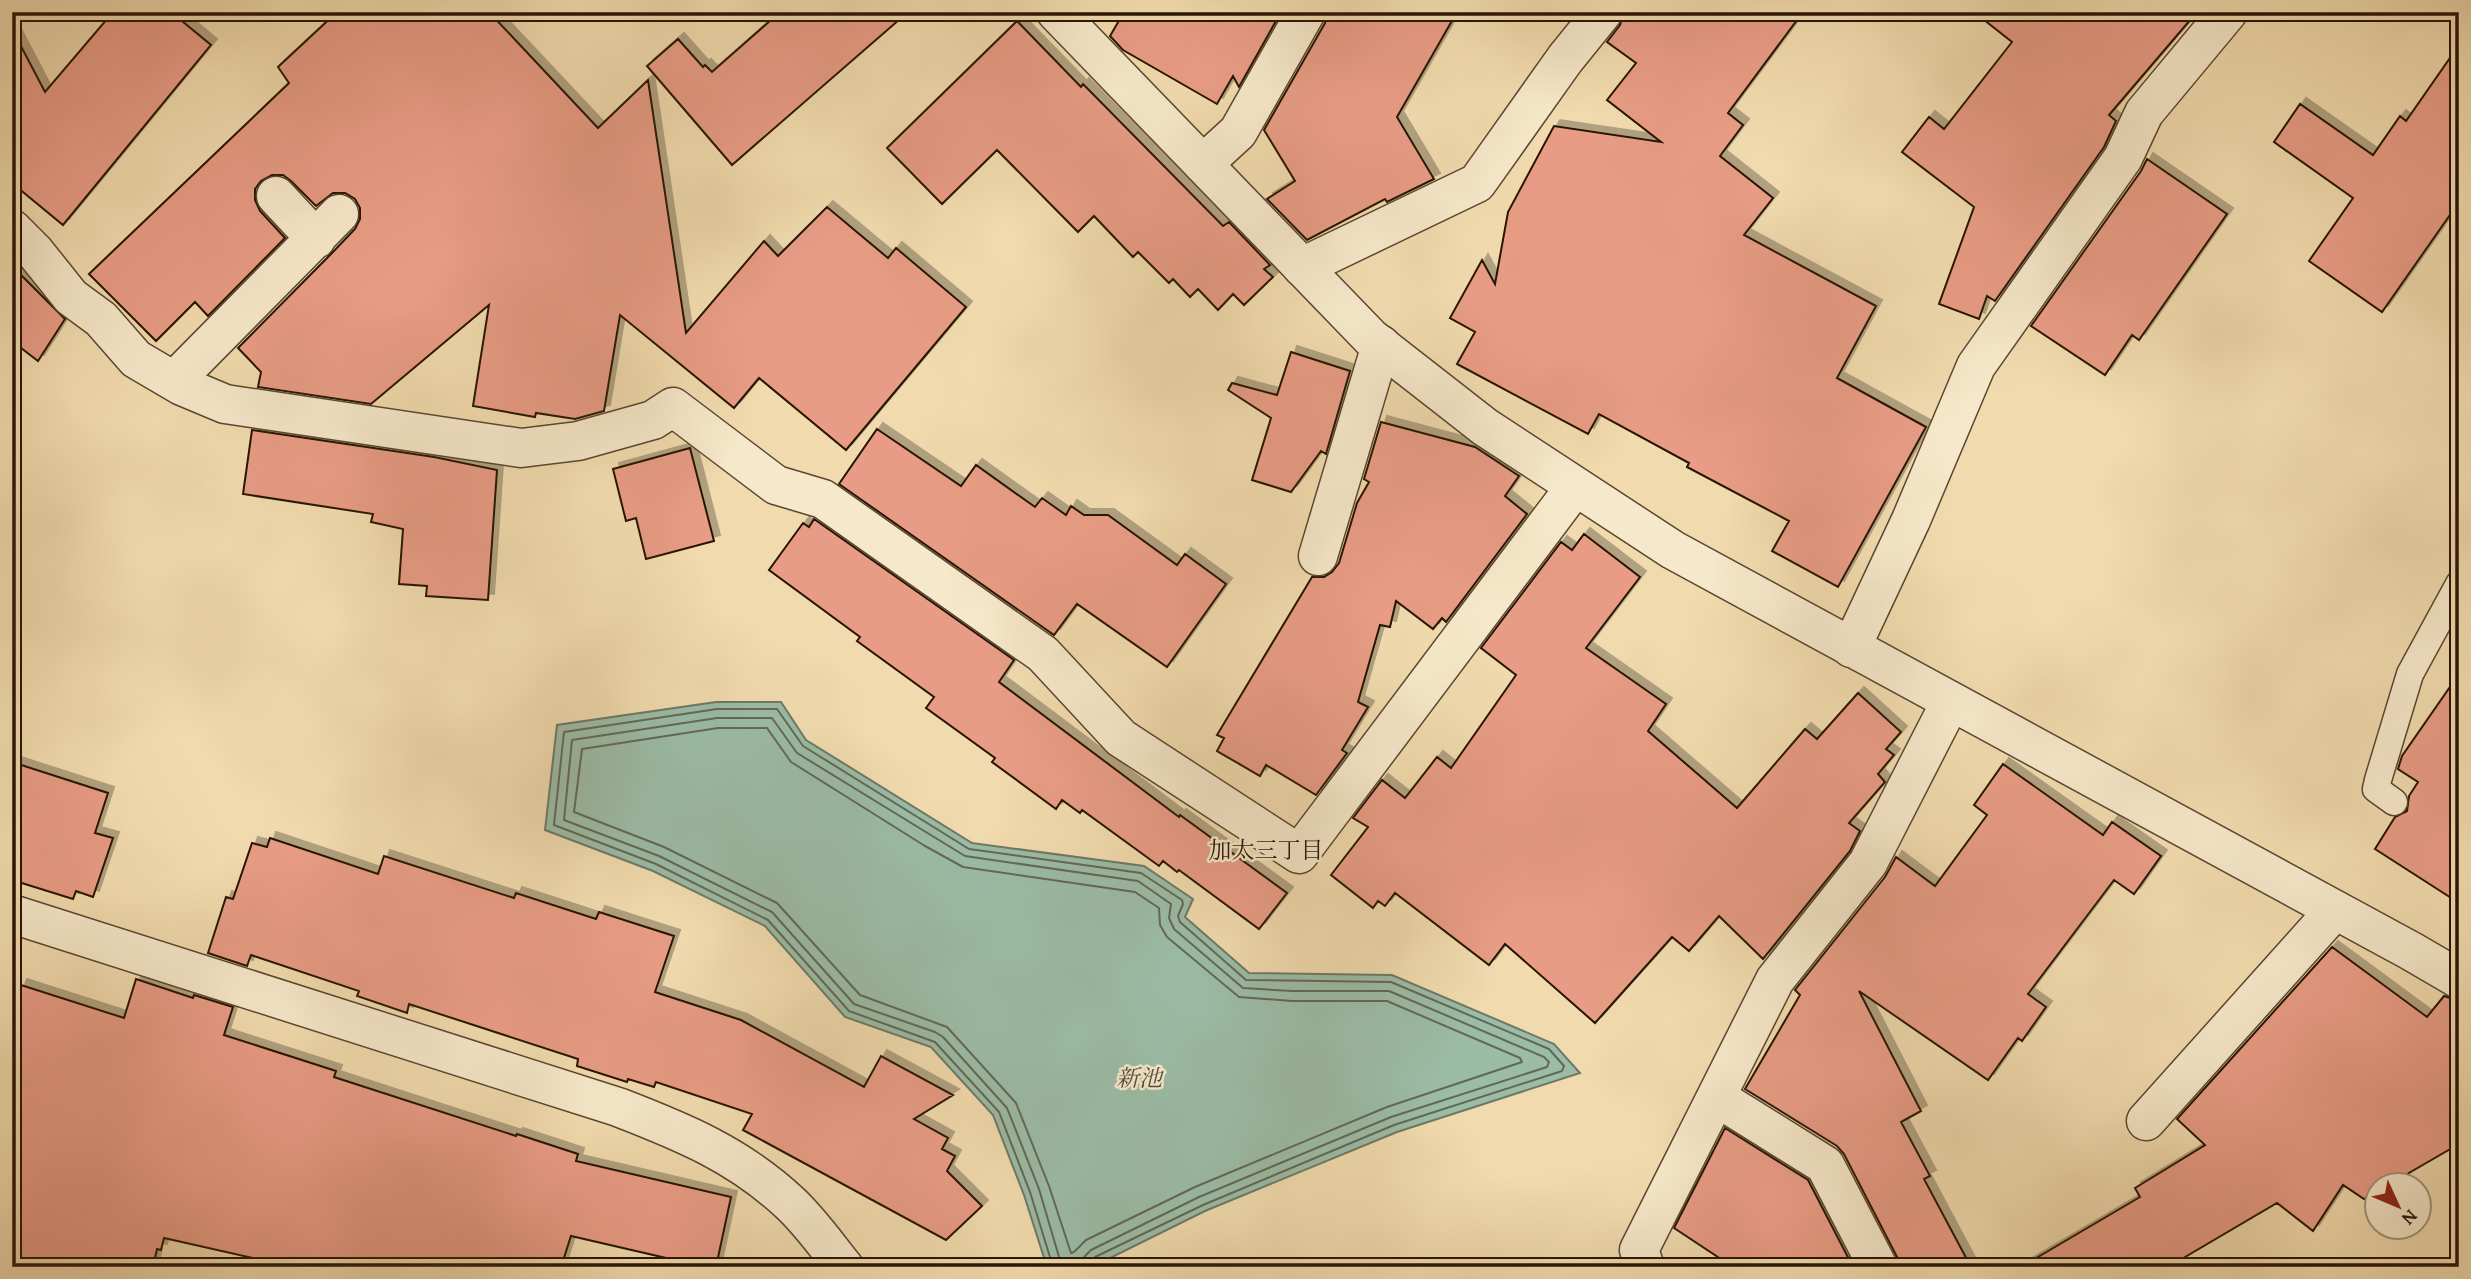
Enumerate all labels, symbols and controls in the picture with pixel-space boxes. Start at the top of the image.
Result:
district label: 加太三丁目 [1209,833,1324,866]
water label: 新池 [1116,1061,1165,1094]
north arrow [2362,1170,2432,1240]
text: N [2396,1204,2425,1232]

